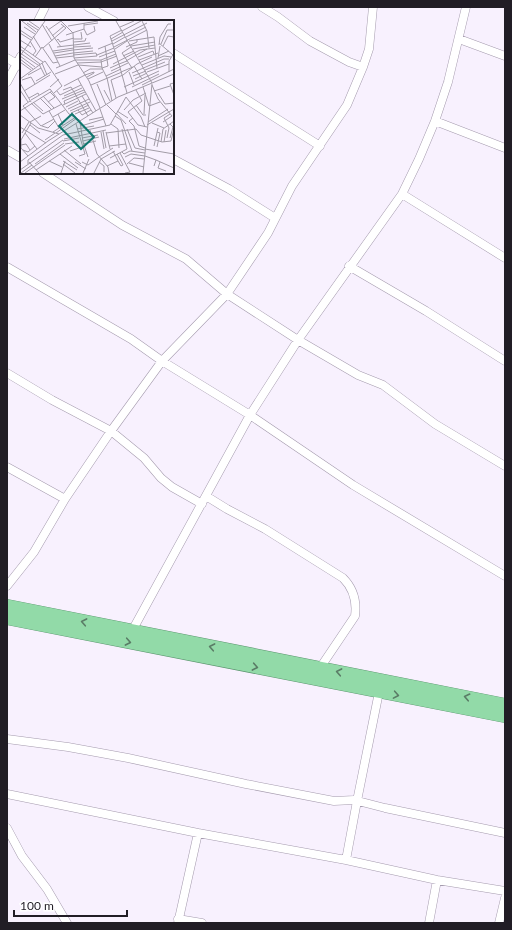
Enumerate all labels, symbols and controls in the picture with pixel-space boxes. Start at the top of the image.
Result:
inset map [20,20,174,174]
one-way arrow [81,618,87,626]
one-way arrow [124,637,131,645]
one-way arrow [209,643,215,652]
one-way arrow [252,662,258,671]
one-way arrow [336,669,342,677]
one-way arrow [393,690,400,698]
one-way arrow [464,693,470,701]
scale bar [14,892,127,918]
text: 100 m [20,898,54,913]

